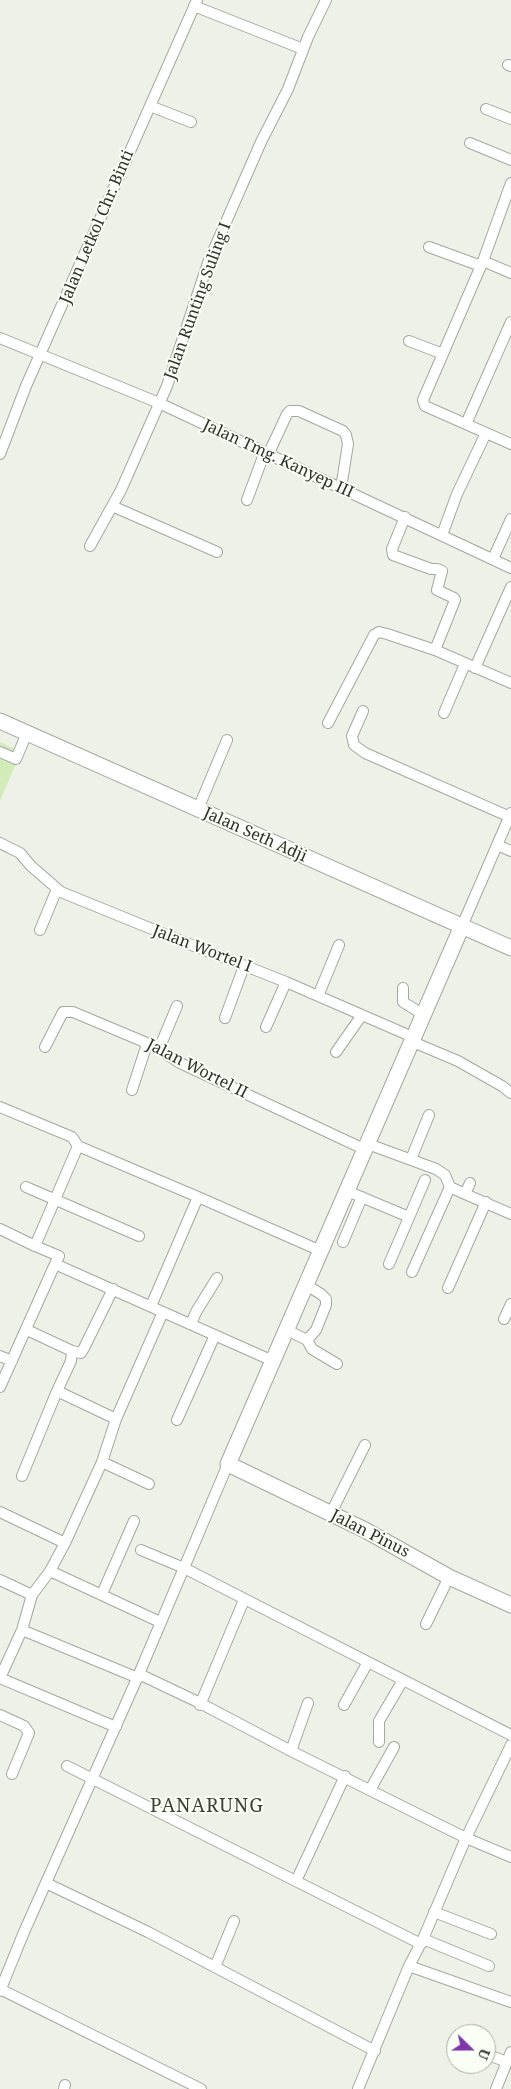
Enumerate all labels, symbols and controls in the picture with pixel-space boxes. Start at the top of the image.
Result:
street label: Jalan Letkol Chr. Binti [56,147,138,307]
street label: Jalan Runting Suling I [161,220,235,382]
street label: Jalan Tmg. Kanyep III [200,416,356,502]
street label: Jalan Seth Adji [200,804,310,866]
street label: Jalan Wortel I [150,921,254,977]
street label: Jalan Wortel II [143,1035,251,1103]
street label: Jalan Pinus [327,1506,413,1562]
district label: PANARUNG [149,1796,265,1818]
north arrow [446,2024,496,2074]
text: U [474,2046,495,2063]

